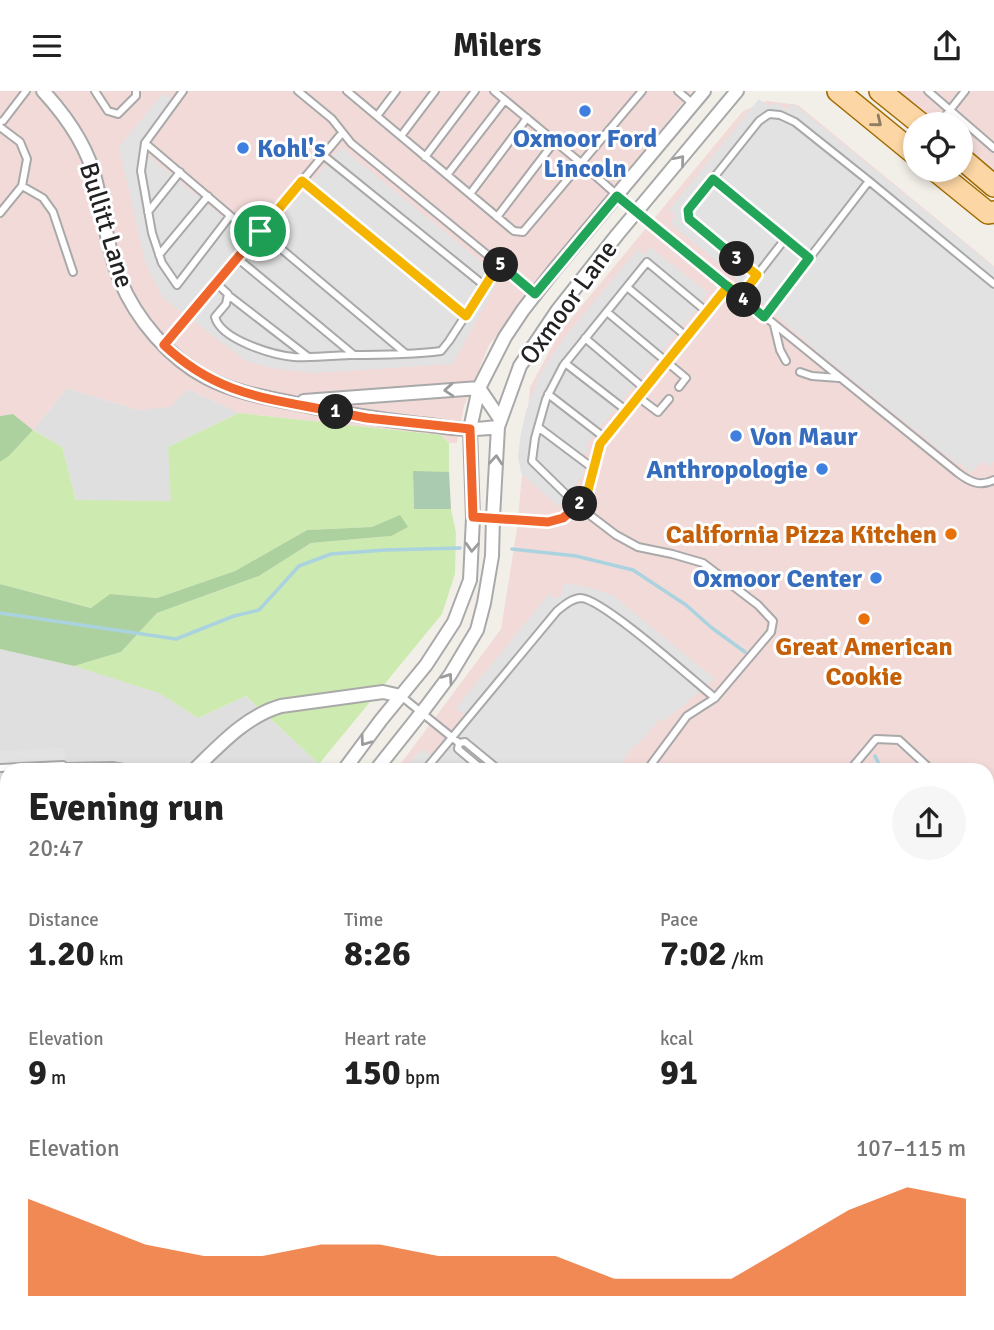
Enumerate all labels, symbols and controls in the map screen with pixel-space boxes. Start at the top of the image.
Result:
text: Milers [453,26,541,65]
icon: menu [28,27,66,65]
icon: share [928,27,966,65]
marker: Oxmoor Ford Lincoln [577,103,593,119]
map controls [903,112,973,182]
button: locate [903,112,973,182]
one-way arrow [869,114,881,127]
place label: Oxmoor Ford Lincoln [513,123,657,185]
place label: Kohl's [257,133,325,165]
marker: Kohl's [235,140,251,156]
one-way arrow [672,156,684,169]
street label: Bullitt Lane [72,159,140,292]
pin [230,201,290,261]
icon: arrive [241,212,279,250]
street label: Oxmoor Lane [513,234,625,371]
pin: 3 [720,241,754,277]
text: 3 [731,246,742,270]
pin: 5 [484,247,518,283]
text: 5 [495,252,506,276]
pin: 4 [726,283,762,318]
text: 4 [738,287,749,311]
one-way arrow [443,382,454,397]
pin: 1 [318,395,354,429]
text: 1 [330,399,341,423]
place label: Von Maur [750,421,858,453]
marker: Von Maur [728,428,744,444]
place label: Anthropologie [646,454,808,486]
one-way arrow [488,455,503,466]
marker: Anthropologie [814,461,830,477]
pin: 2 [562,487,598,521]
text: 2 [574,491,585,515]
place label: California Pizza Kitchen [666,519,937,551]
marker: California Pizza Kitchen [943,526,959,542]
one-way arrow [464,541,479,552]
place label: Oxmoor Center [693,563,863,595]
marker: Oxmoor Center [868,570,884,586]
marker: Great American Cookie [856,611,872,627]
place label: Great American Cookie [775,631,953,693]
one-way arrow [440,673,452,686]
one-way arrow [361,733,373,746]
text: Evening run [28,784,224,831]
button: share [892,786,966,860]
text: 20:47 [28,834,84,863]
text: Distance [28,908,99,932]
text: Time [344,908,383,932]
text: Pace [660,908,698,932]
text: 1.20 [28,932,95,975]
text: 8:26 [344,932,411,975]
text: 7:02 [660,932,727,975]
text: km [95,947,124,971]
text: /km [727,947,764,971]
text: Elevation [28,1027,104,1051]
text: Heart rate [344,1027,426,1051]
text: kcal [660,1027,693,1051]
text: 9 [28,1051,47,1094]
text: 150 [344,1051,401,1094]
text: 91 [660,1051,698,1094]
text: m [47,1066,66,1090]
text: bpm [401,1066,440,1090]
text: Elevation [28,1134,120,1163]
text: 107–115 m [856,1134,966,1163]

